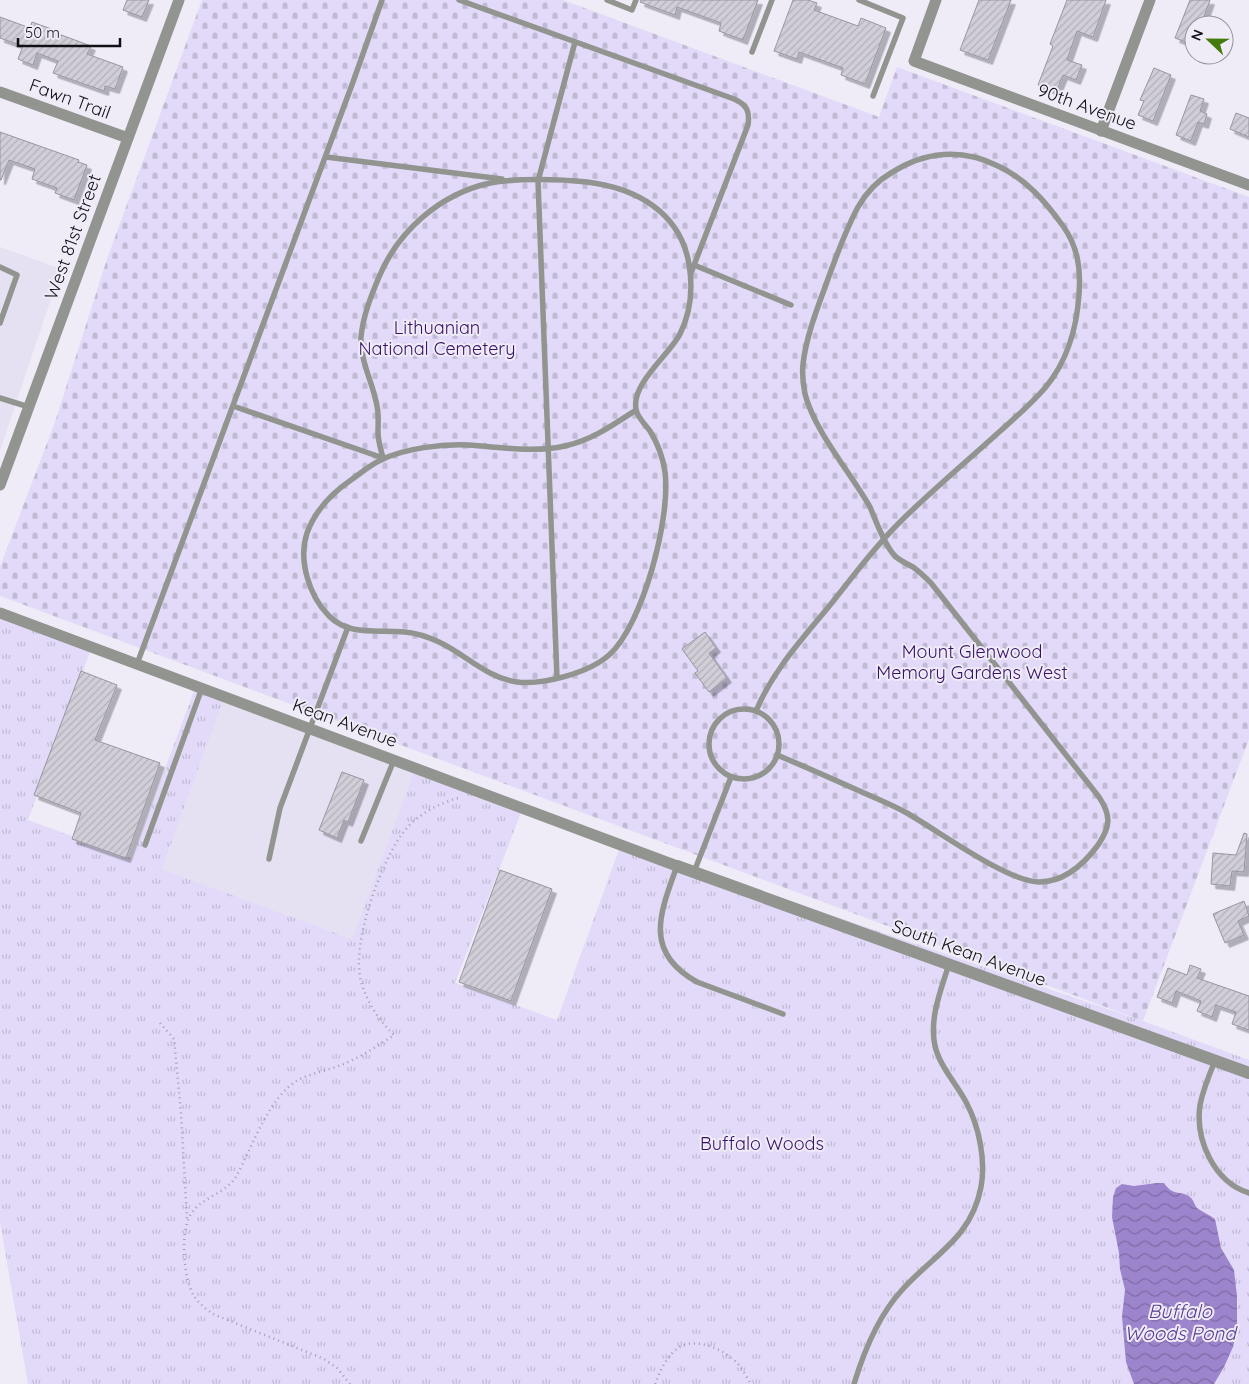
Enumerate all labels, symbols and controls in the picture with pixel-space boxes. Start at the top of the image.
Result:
scale bar [18,15,120,47]
north arrow [1184,15,1234,65]
text: 50 m [25,23,60,42]
text: N [1187,27,1207,43]
street label: Fawn Trail [26,73,114,124]
street label: 90th Avenue [1035,78,1140,135]
street label: West 81st Street [39,171,106,303]
park label: Lithuanian National Cemetery [358,316,516,360]
park label: Mount Glenwood Memory Gardens West [876,640,1068,684]
street label: Kean Avenue [290,693,401,752]
street label: South Kean Avenue [889,914,1049,991]
park label: Buffalo Woods [700,1132,824,1155]
water label: Buffalo Woods Pond [1124,1299,1238,1345]

